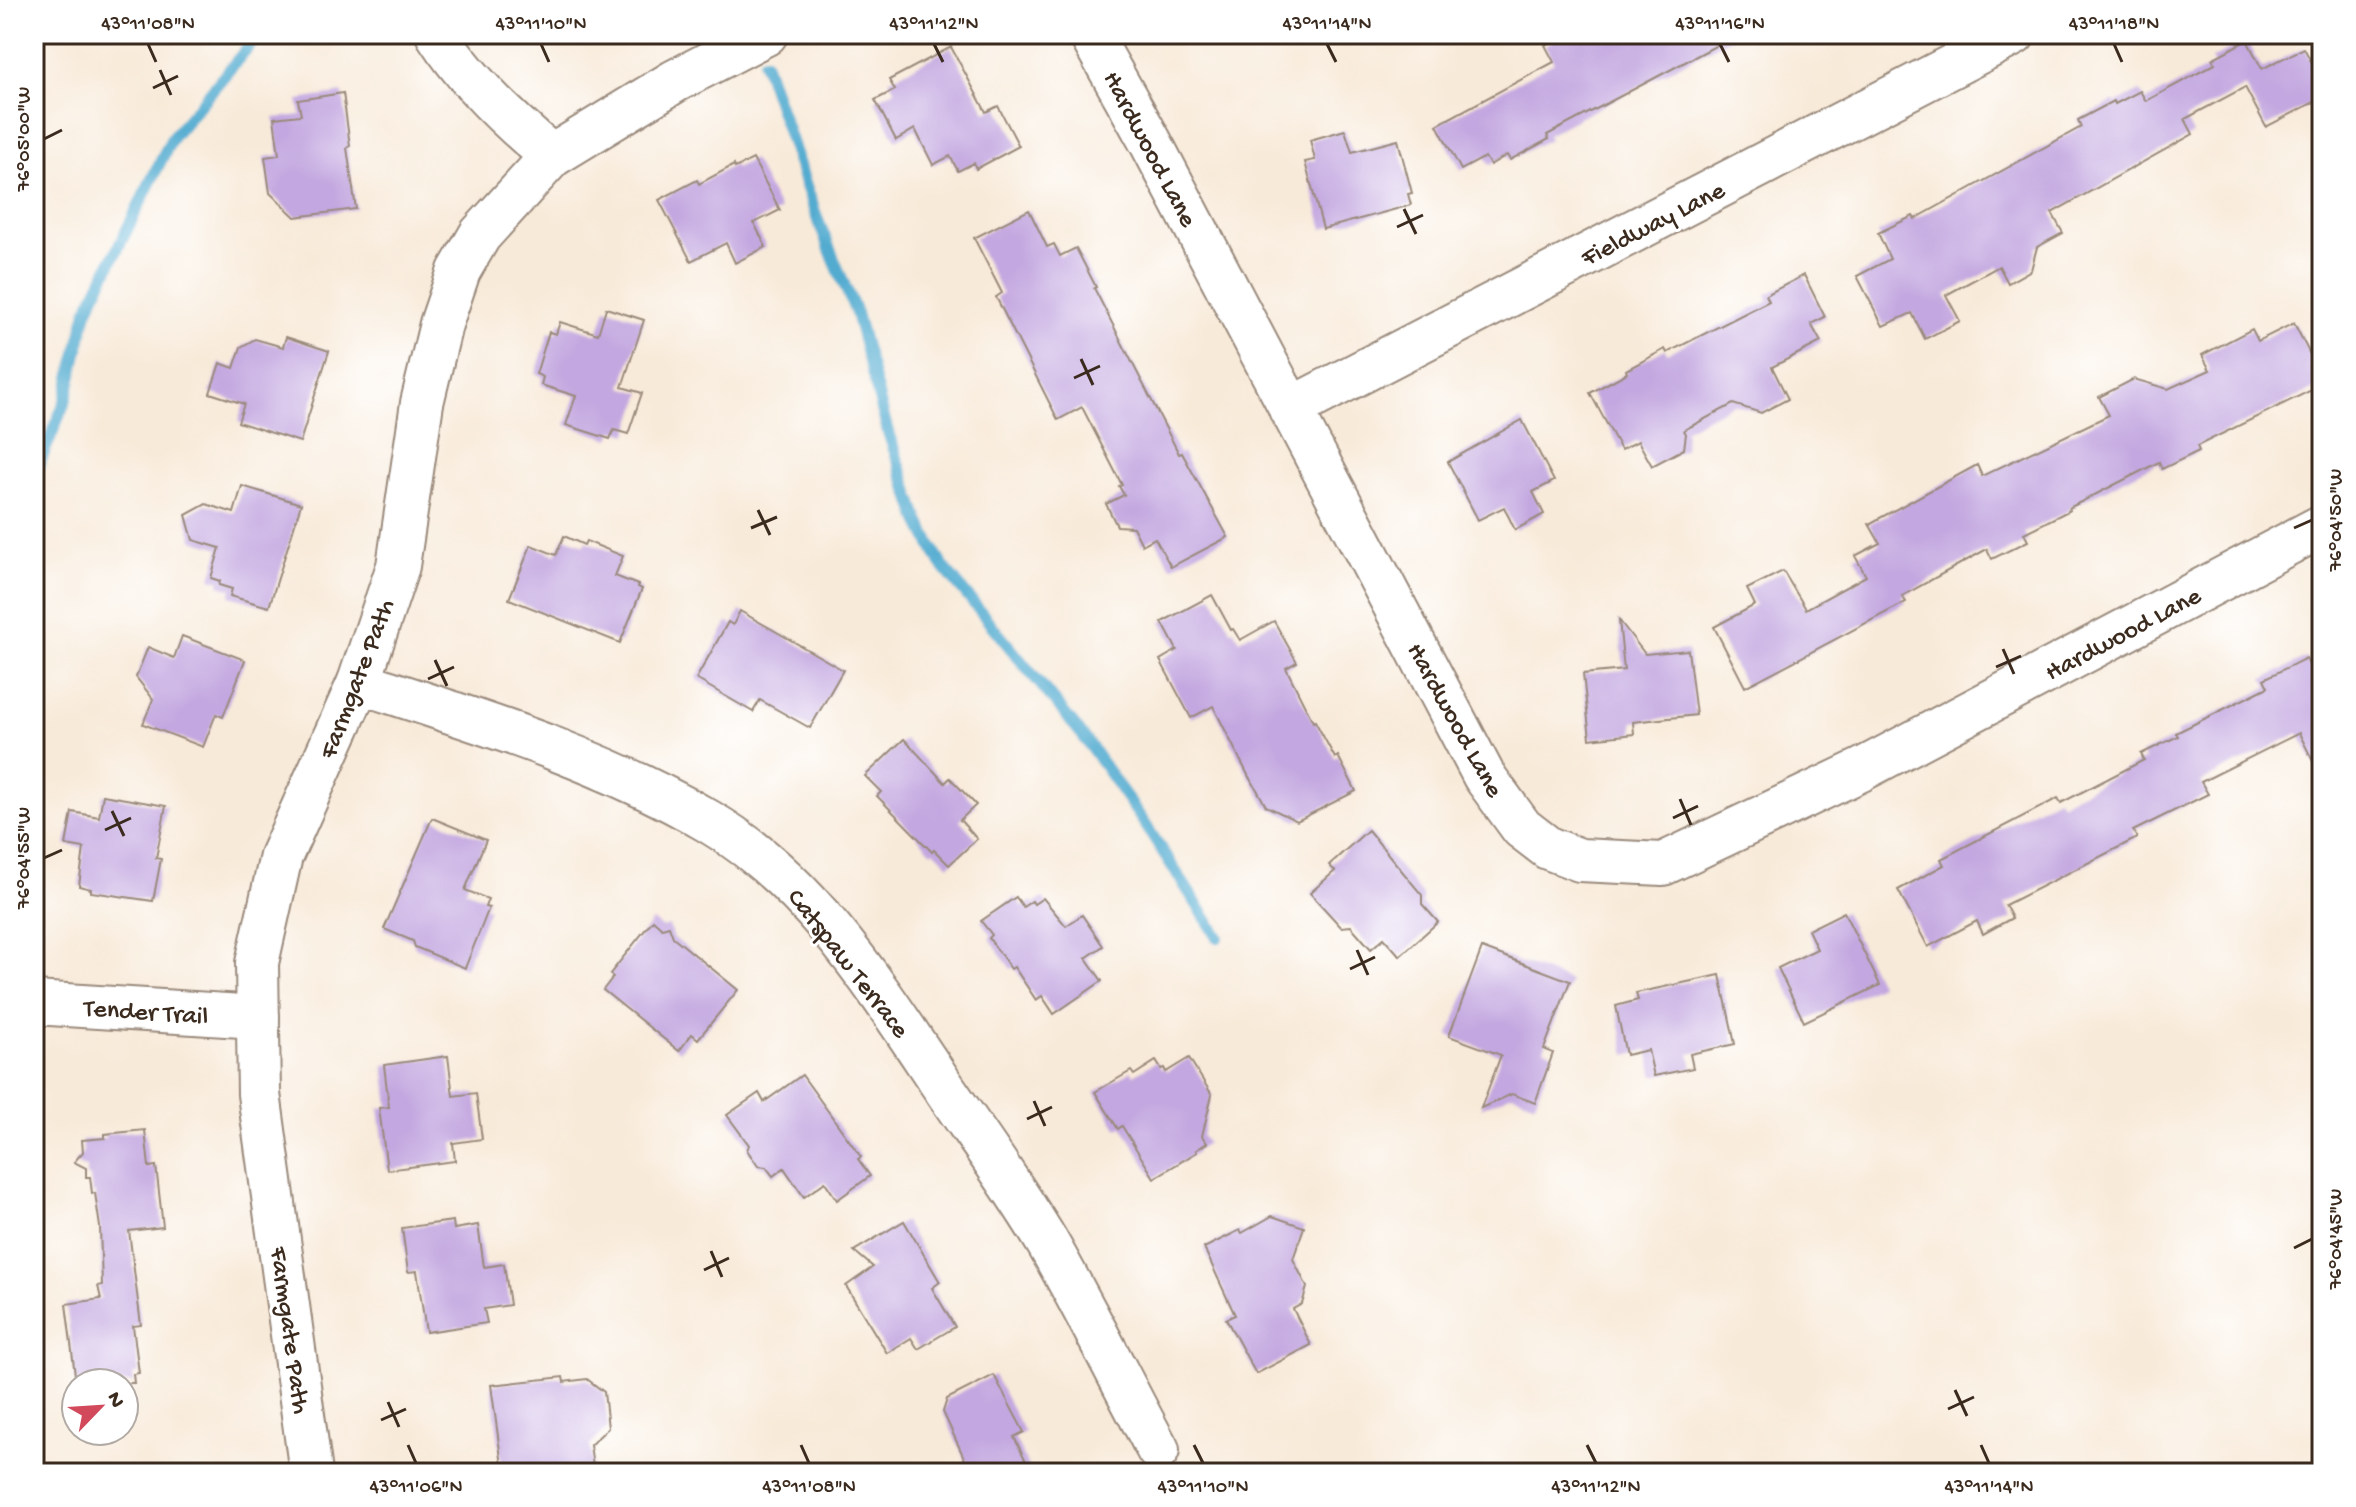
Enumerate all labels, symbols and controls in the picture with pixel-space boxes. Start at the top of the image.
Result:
text: 43°11'08"N [101,14,195,37]
text: 43°11'10"N [496,14,586,37]
text: 43°11'12"N [889,14,979,37]
text: 43°11'14"N [1283,14,1371,37]
text: 43°11'16"N [1675,14,1765,37]
text: 43°11'18"N [2069,14,2159,37]
street label: Hardwood Lane [1094,67,1202,234]
text: 76°05'00"W [14,87,37,192]
street label: Fieldway Lane [1576,176,1731,276]
text: 76°04'50"W [2326,469,2349,572]
street label: Hardwood Lane [2041,582,2208,690]
street label: Farmgate Path [314,596,404,765]
street label: Hardwood Lane [1398,638,1509,804]
text: 76°04'55"W [14,807,37,910]
street label: Catspaw Terrace [779,884,915,1046]
street label: Tender Trail [80,995,209,1034]
text: 76°04'45"W [2326,1189,2349,1290]
street label: Farmgate Path [260,1244,315,1416]
north arrow [60,1367,140,1447]
text: N [100,1388,129,1412]
text: 43°11'06"N [370,1477,462,1500]
text: 43°11'08"N [762,1477,856,1500]
text: 43°11'10"N [1158,1477,1248,1500]
text: 43°11'12"N [1551,1477,1641,1500]
text: 43°11'14"N [1945,1477,2033,1500]

